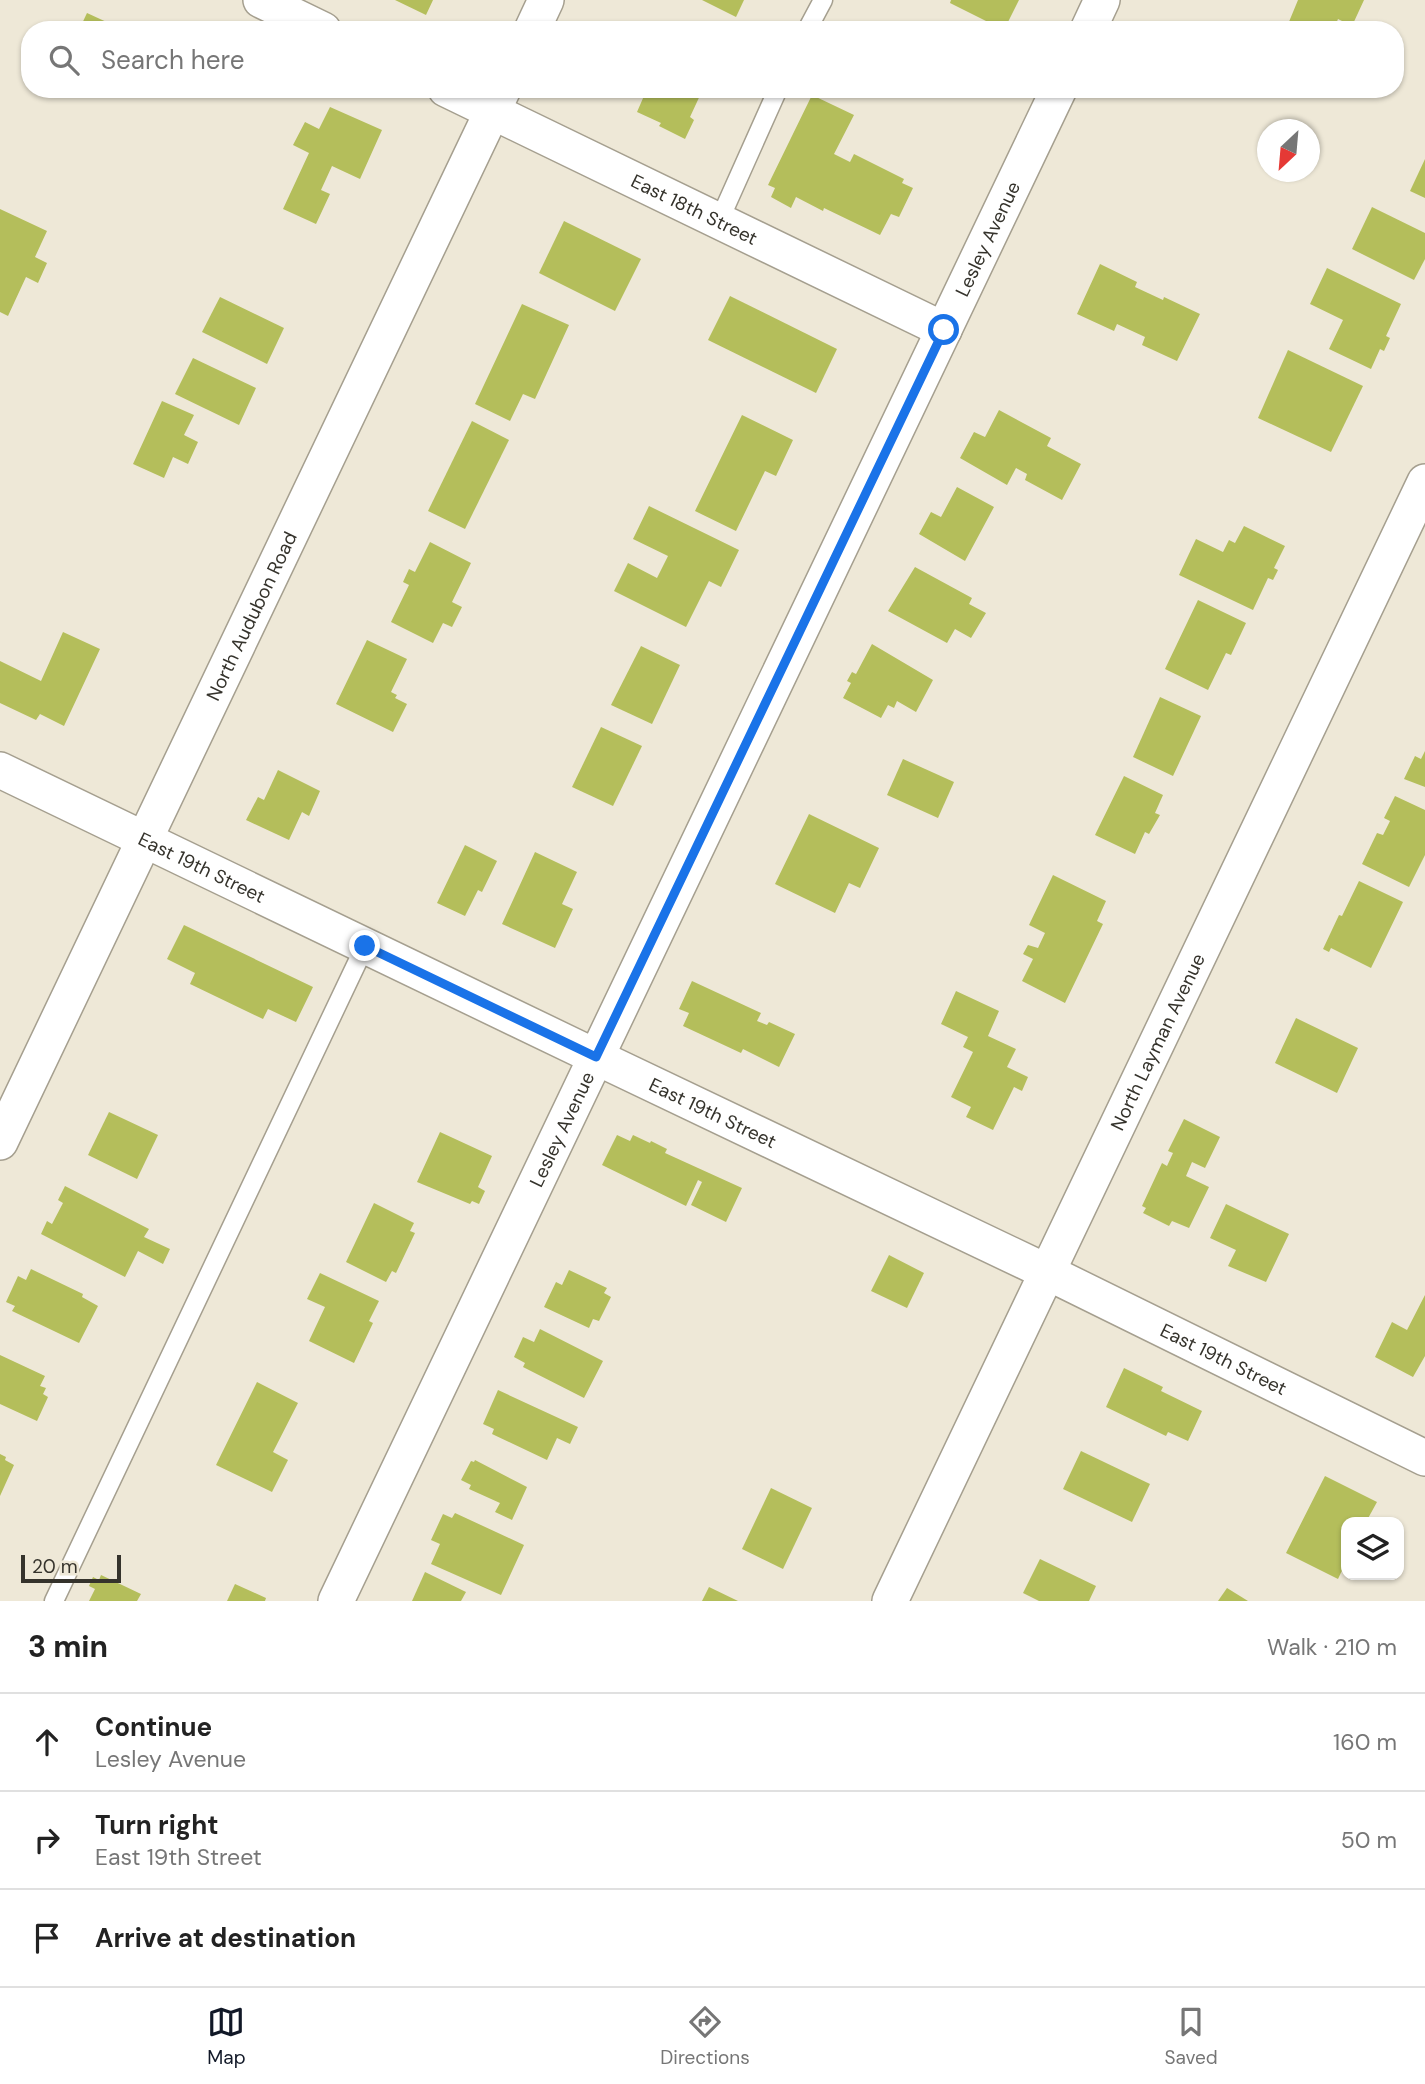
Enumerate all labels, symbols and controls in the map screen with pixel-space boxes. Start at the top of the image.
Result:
search box [21,21,1404,98]
icon: search [45,41,83,79]
text: Search here [101,43,244,77]
north arrow [1257,119,1320,182]
street label: East 18th Street [627,168,762,251]
street label: Lesley Avenue [950,177,1026,301]
route start [928,314,959,345]
street label: North Audubon Road [201,528,303,705]
street label: East 19th Street [134,826,269,909]
route end [349,930,380,961]
street label: North Layman Avenue [1105,949,1211,1134]
street label: Lesley Avenue [524,1068,600,1191]
street label: East 19th Street [645,1072,780,1154]
street label: East 19th Street [1156,1318,1291,1401]
map controls [1341,1517,1404,1580]
button: layers [1341,1517,1404,1580]
scale bar [21,1552,121,1584]
text: 20 m [32,1554,78,1579]
text: 3 min [28,1627,108,1666]
text: Walk · 210 m [1267,1632,1397,1662]
text: Continue [95,1710,212,1744]
icon: ahead [28,1723,66,1761]
text: 160 m [1333,1727,1397,1757]
text: Lesley Avenue [95,1744,246,1774]
text: Turn right [95,1808,219,1842]
icon: right [28,1821,66,1859]
text: 50 m [1341,1825,1397,1855]
text: East 19th Street [95,1842,262,1872]
icon: arrive [28,1919,66,1957]
text: Arrive at destination [95,1921,356,1955]
tab: Map [207,2003,246,2070]
tab: Directions [660,2003,750,2070]
tab: Saved [1164,2003,1218,2070]

